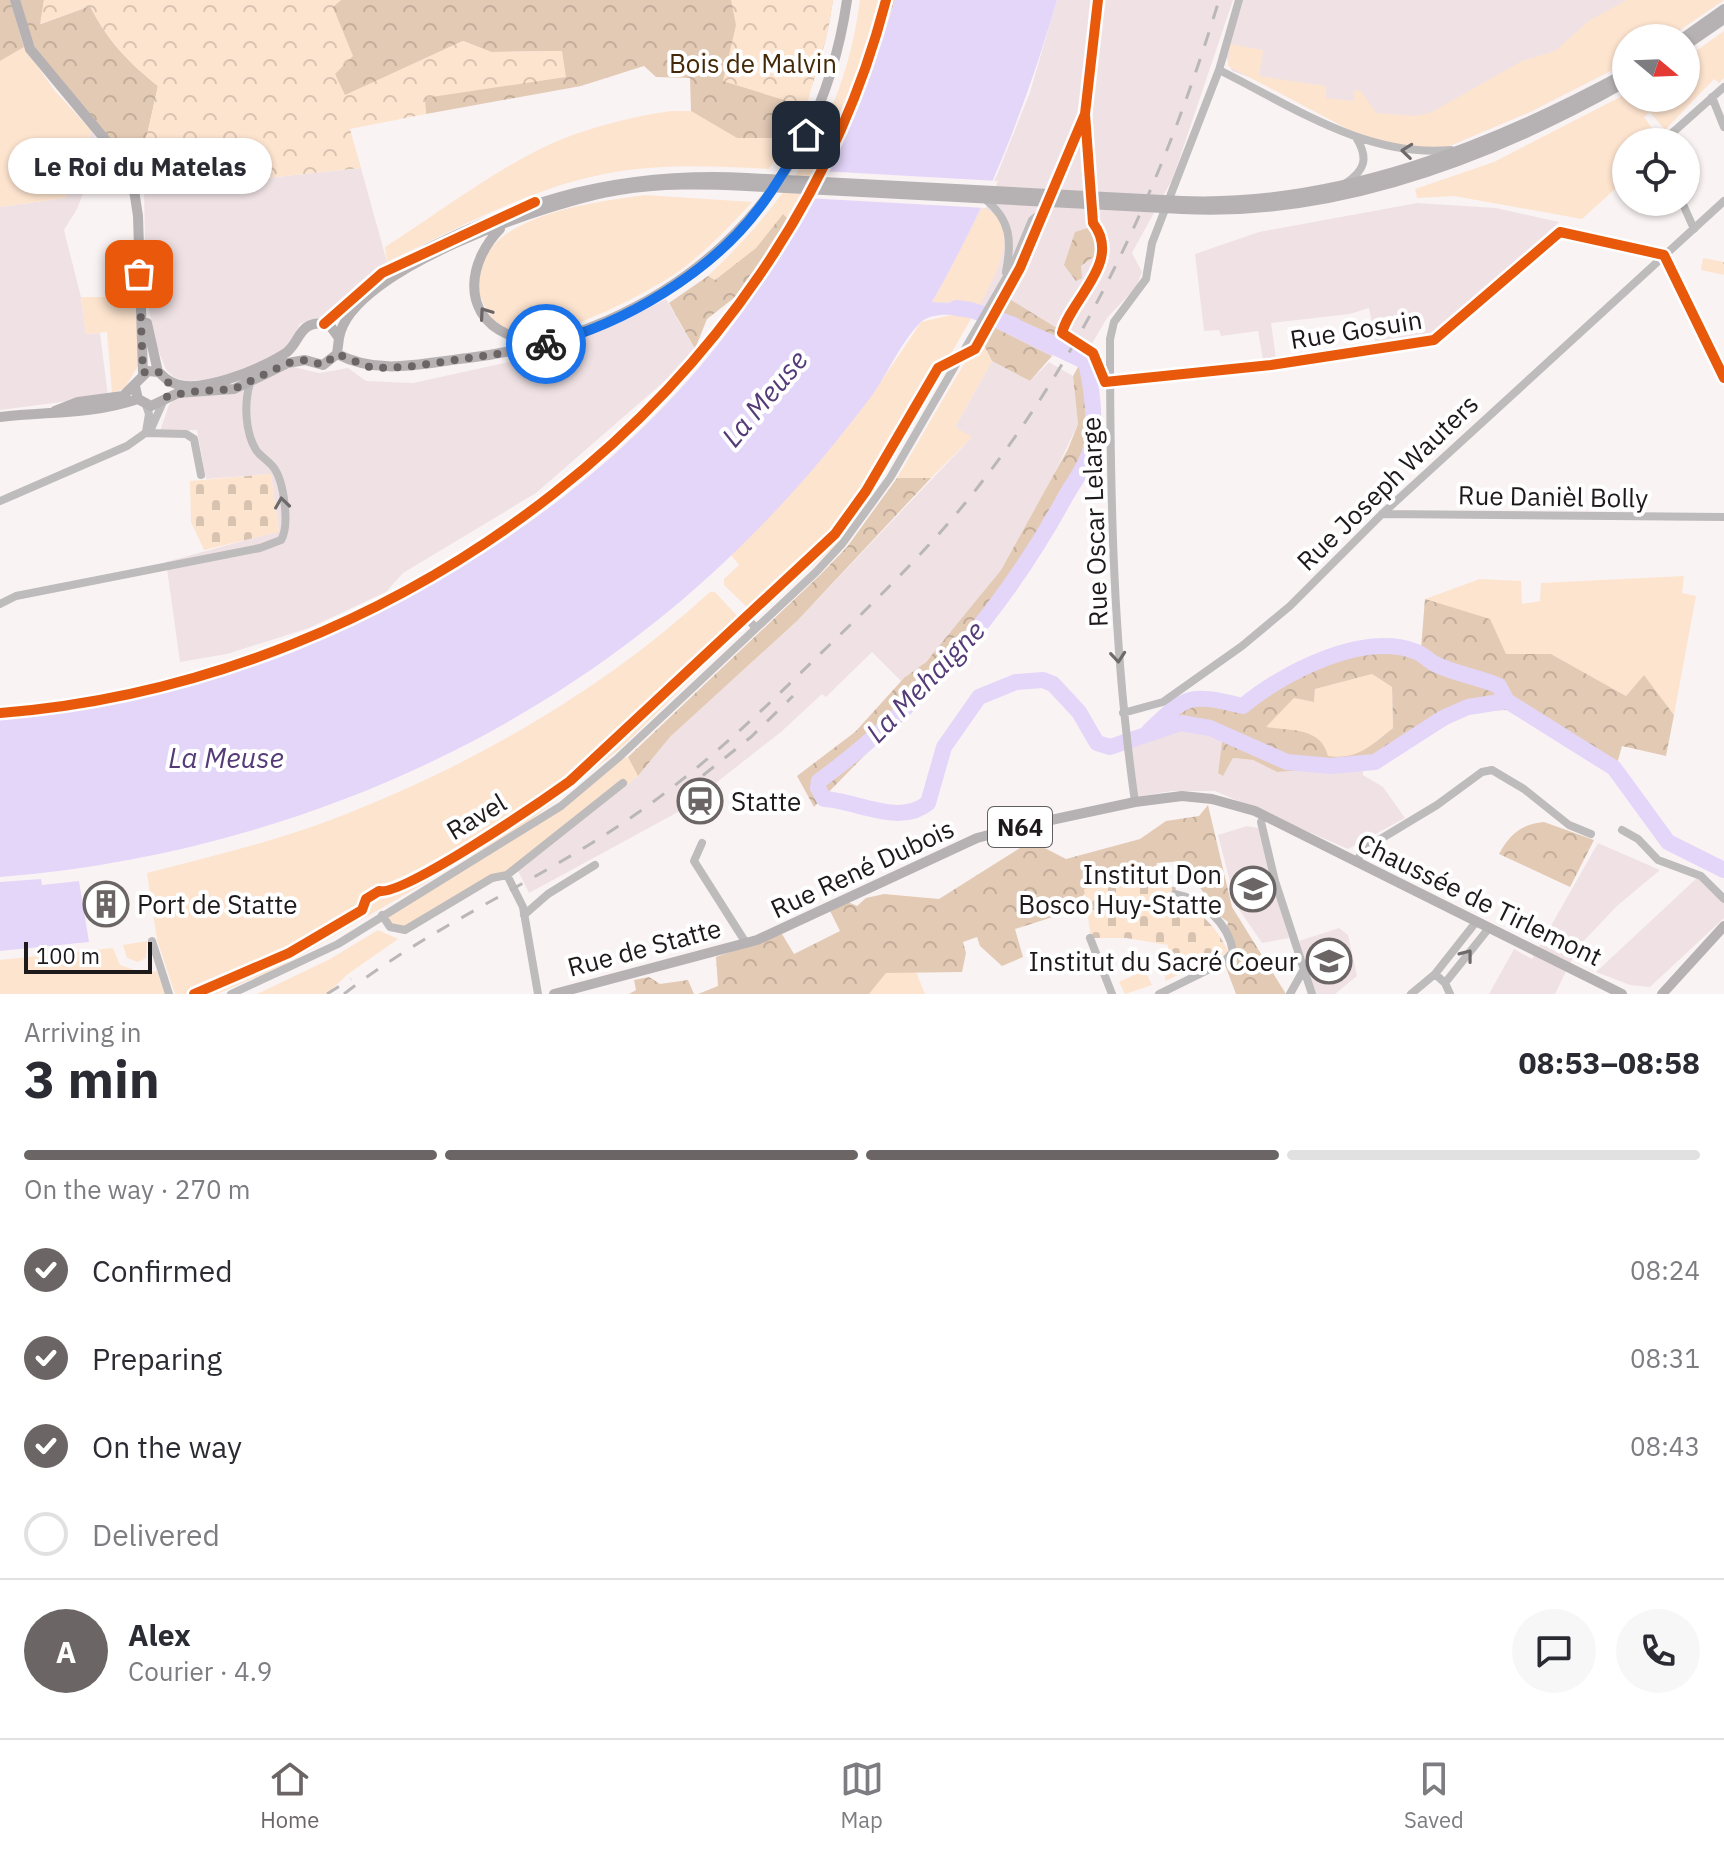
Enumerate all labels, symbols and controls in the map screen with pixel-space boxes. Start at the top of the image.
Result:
north arrow [1612,24,1700,112]
map controls [1612,24,1700,216]
park label: Bois de Malvin [669,46,837,80]
pin [772,101,840,169]
icon: home [784,113,828,157]
button: locate [1612,128,1700,216]
callout: Le Roi du Matelas [7,138,271,194]
one-way arrow [1400,142,1413,159]
text: Le Roi du Matelas [33,149,247,183]
pin [105,240,173,308]
icon: bag [117,252,161,296]
street label: Rue Gosuin [1288,302,1424,356]
courier [506,304,586,384]
one-way arrow [480,307,495,321]
icon: bike [524,322,568,366]
water label: La Meuse [713,342,815,454]
street label: Rue Joseph Wauters [1289,387,1485,577]
street label: Rue Oscar Lelarge [1073,416,1115,628]
street label: Rue Danièl Bolly [1458,477,1648,515]
one-way arrow [274,496,291,510]
water label: La Mehaigne [857,612,993,750]
one-way arrow [1110,651,1127,664]
water label: La Meuse [168,739,284,776]
station icon: Statte [676,777,724,825]
place label: Statte [731,784,801,818]
street label: Ravel [440,785,512,847]
road number: N64 [988,807,1052,847]
street label: Rue René Dubois [765,811,959,925]
street label: Chaussée de Tirlemont [1352,825,1608,973]
place label: Institut Don Bosco Huy-Statte [1018,857,1222,921]
school or university icon: Institut Don Bosco Huy-Statte [1229,865,1277,913]
building icon: Port de Statte [82,880,130,928]
place label: Port de Statte [137,887,298,921]
street label: Rue de Statte [563,910,725,984]
school or university icon: Institut du Sacré Coeur [1305,937,1353,985]
scale bar [24,938,152,974]
text: 100 m [36,941,100,970]
place label: Institut du Sacré Coeur [1028,944,1298,978]
one-way arrow [1457,950,1472,964]
text: Arriving in [24,1015,141,1049]
text: 08:53–08:58 [1519,1043,1700,1082]
text: 3 min [24,1045,160,1112]
text: On the way · 270 m [24,1172,250,1206]
icon: check [24,1248,68,1292]
text: Confirmed [92,1251,233,1290]
text: 08:24 [1630,1253,1700,1287]
icon: check [24,1336,68,1380]
text: Preparing [92,1339,222,1378]
text: 08:31 [1630,1341,1700,1375]
icon: check [24,1424,68,1468]
text: On the way [92,1427,242,1466]
text: 08:43 [1630,1429,1700,1463]
text: Delivered [92,1515,220,1554]
button: chat [1512,1609,1596,1693]
button: phone [1616,1609,1700,1693]
text: Alex [128,1615,191,1654]
text: A [56,1632,76,1671]
text: Courier · 4.9 [128,1654,272,1688]
tab: Home [260,1757,319,1834]
tab: Map [840,1757,884,1834]
tab: Saved [1404,1757,1464,1834]

